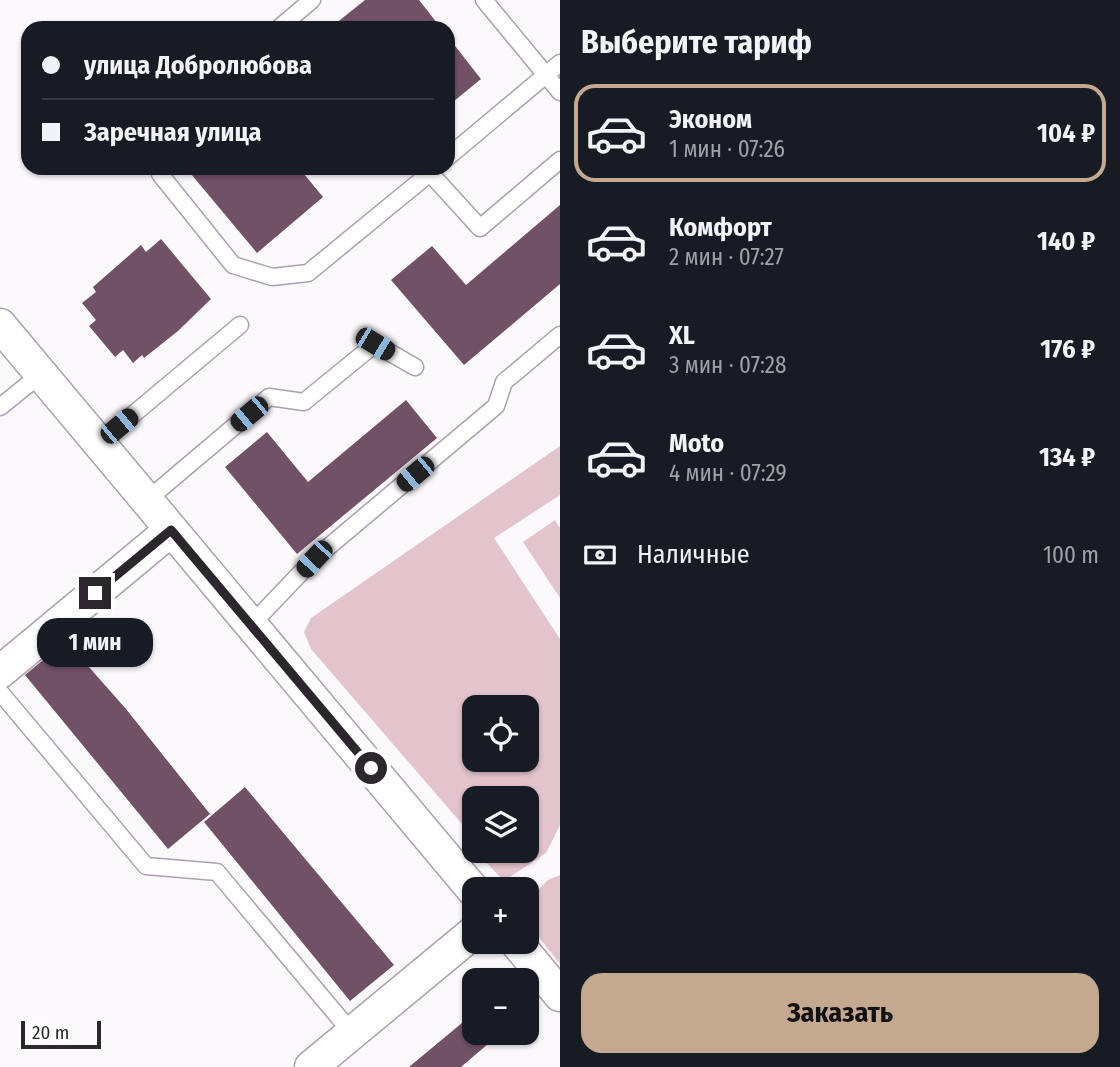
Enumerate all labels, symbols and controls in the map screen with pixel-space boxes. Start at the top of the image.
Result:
text: Выберите тариф [581,23,812,61]
text: улица Добролюбова [84,50,312,81]
icon: car [585,102,648,165]
text: Эконом [669,104,752,135]
text: Заречная улица [84,117,261,148]
text: 104 ₽ [1037,118,1095,149]
text: 1 мин · 07:26 [669,135,785,163]
icon: car [585,210,648,273]
text: Комфорт [669,212,772,243]
text: 140 ₽ [1037,226,1095,257]
text: 2 мин · 07:27 [669,243,784,271]
icon: car [585,318,648,381]
text: XL [669,320,695,351]
car [352,324,399,364]
text: 176 ₽ [1040,334,1095,365]
text: 3 мин · 07:28 [669,351,786,379]
car [227,392,272,436]
car [97,404,142,448]
icon: car [585,426,648,489]
text: Moto [669,428,724,459]
text: 134 ₽ [1039,442,1095,473]
car [393,452,438,496]
text: 4 мин · 07:29 [669,459,787,487]
car [292,536,337,582]
icon: cash [581,536,619,574]
text: Наличные [637,539,750,570]
text: 100 m [1043,541,1099,569]
route end [79,577,111,609]
callout: 1 мин [37,618,153,666]
text: 1 мин [68,628,122,656]
map controls [462,695,539,1045]
button: locate [462,695,539,772]
route start [355,752,387,784]
button: layers [462,786,539,863]
button: + [462,877,539,954]
button: − [462,968,539,1045]
button: Заказать [581,973,1099,1053]
scale bar [21,1018,102,1050]
text: 20 m [32,1021,69,1044]

